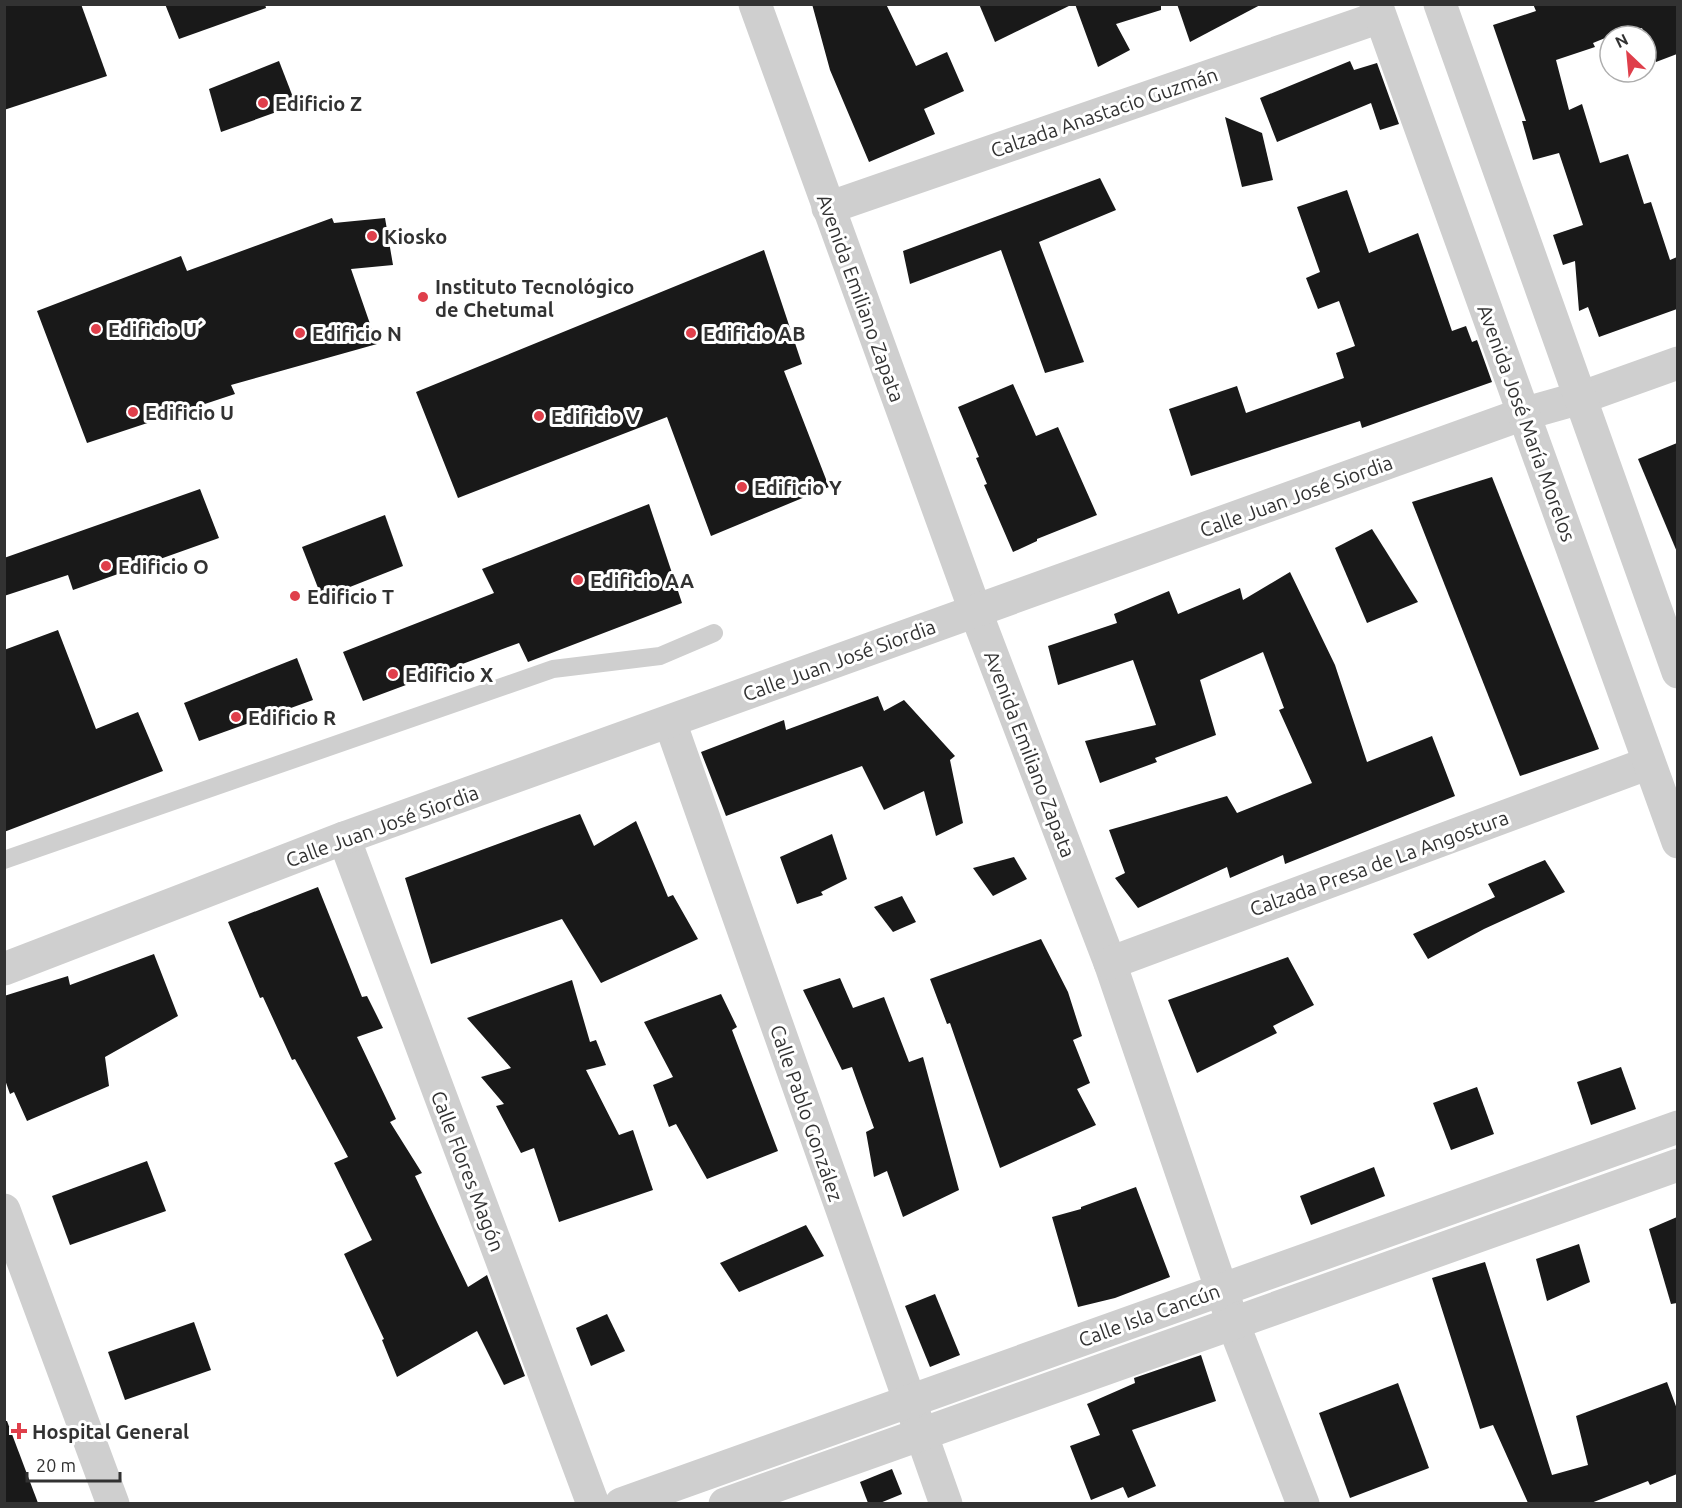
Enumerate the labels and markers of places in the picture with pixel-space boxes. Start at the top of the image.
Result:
place label: Edificio Z [275,92,362,115]
marker: Edificio Z [256,96,270,110]
place label: Kiosko [384,225,447,248]
marker: Kiosko [365,229,379,243]
place label: Instituto Tecnológico de Chetumal [435,275,634,321]
marker: Instituto Tecnológico de Chetumal [416,290,430,304]
place label: Edificio U´ [108,318,203,341]
marker: Edificio U´ [89,322,103,336]
place label: Edificio N [312,322,402,345]
place label: Edificio AB [703,322,805,345]
marker: Edificio N [293,326,307,340]
marker: Edificio AB [684,326,698,340]
place label: Edificio U [145,401,234,424]
marker: Edificio U [126,405,140,419]
place label: Edificio V [551,405,640,428]
marker: Edificio V [532,409,546,423]
place label: Edificio Y [754,476,842,499]
marker: Edificio Y [735,480,749,494]
place label: Edificio O [118,555,209,578]
marker: Edificio O [99,559,113,573]
place label: Edificio AA [590,569,694,592]
marker: Edificio AA [571,573,585,587]
place label: Edificio T [307,585,394,608]
marker: Edificio T [288,589,302,603]
place label: Edificio X [405,663,493,686]
marker: Edificio X [386,667,400,681]
place label: Edificio R [248,706,336,729]
marker: Edificio R [229,710,243,724]
place label: Hospital General [32,1420,189,1443]
marker: Hospital General [10,1422,28,1440]

